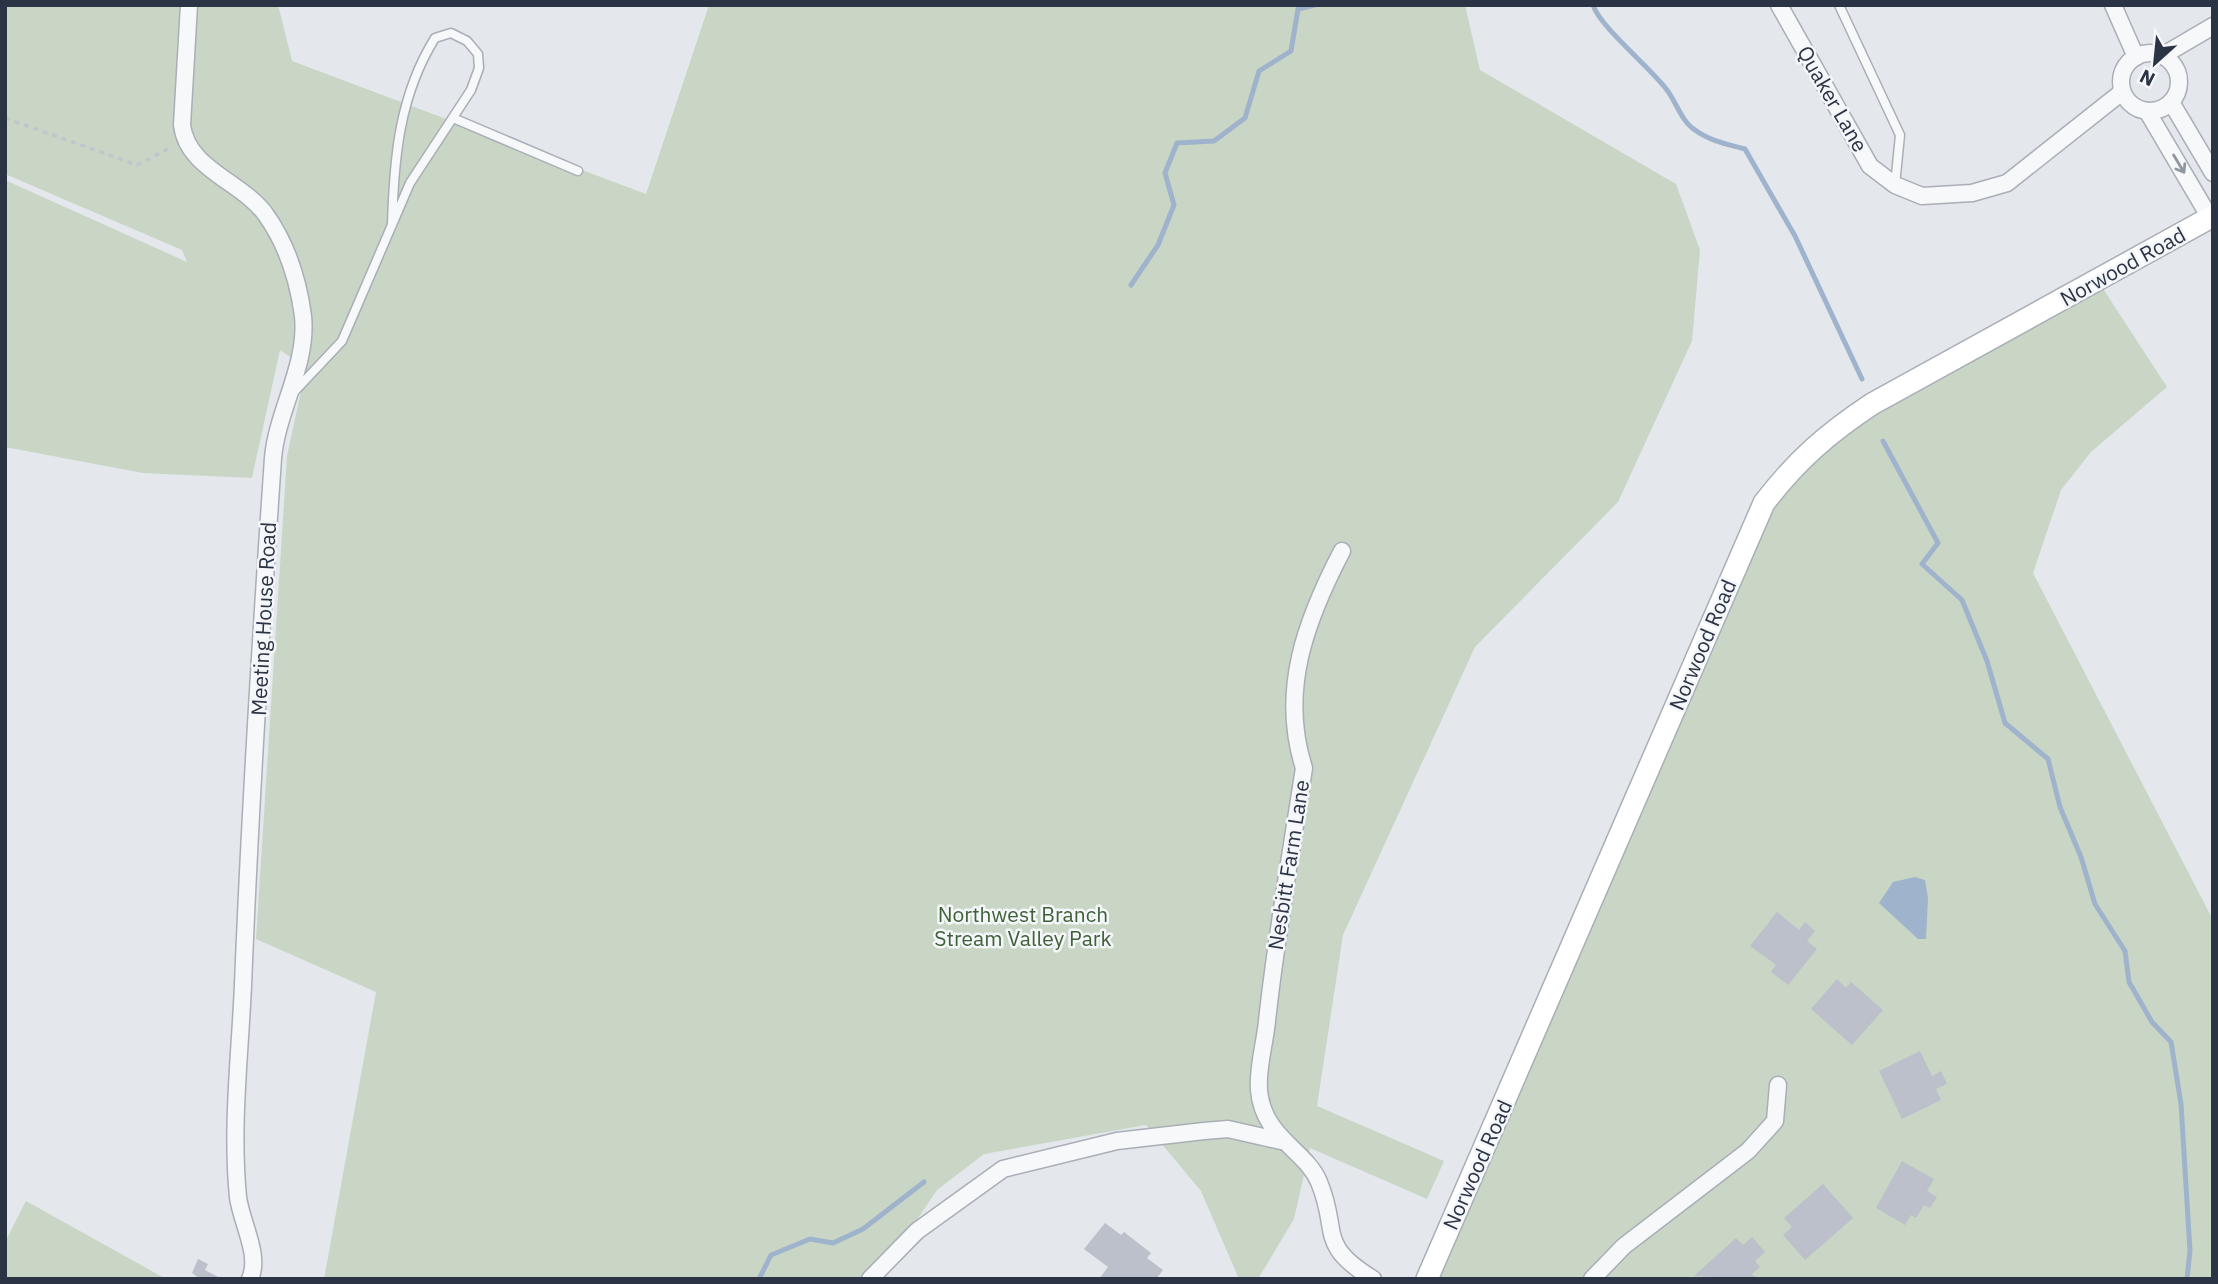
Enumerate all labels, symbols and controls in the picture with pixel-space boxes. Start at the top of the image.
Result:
north arrow [2120,28,2190,98]
street label: Quaker Lane [1791,40,1875,157]
text: N [2136,64,2159,92]
one-way arrow [2172,154,2186,174]
street label: Norwood Road [2055,220,2190,312]
street label: Meeting House Road [244,521,282,717]
street label: Norwood Road [1662,575,1742,714]
street label: Nesbitt Farm Lane [1261,778,1315,952]
park label: Northwest Branch Stream Valley Park [934,900,1112,952]
street label: Norwood Road [1436,1095,1518,1234]

